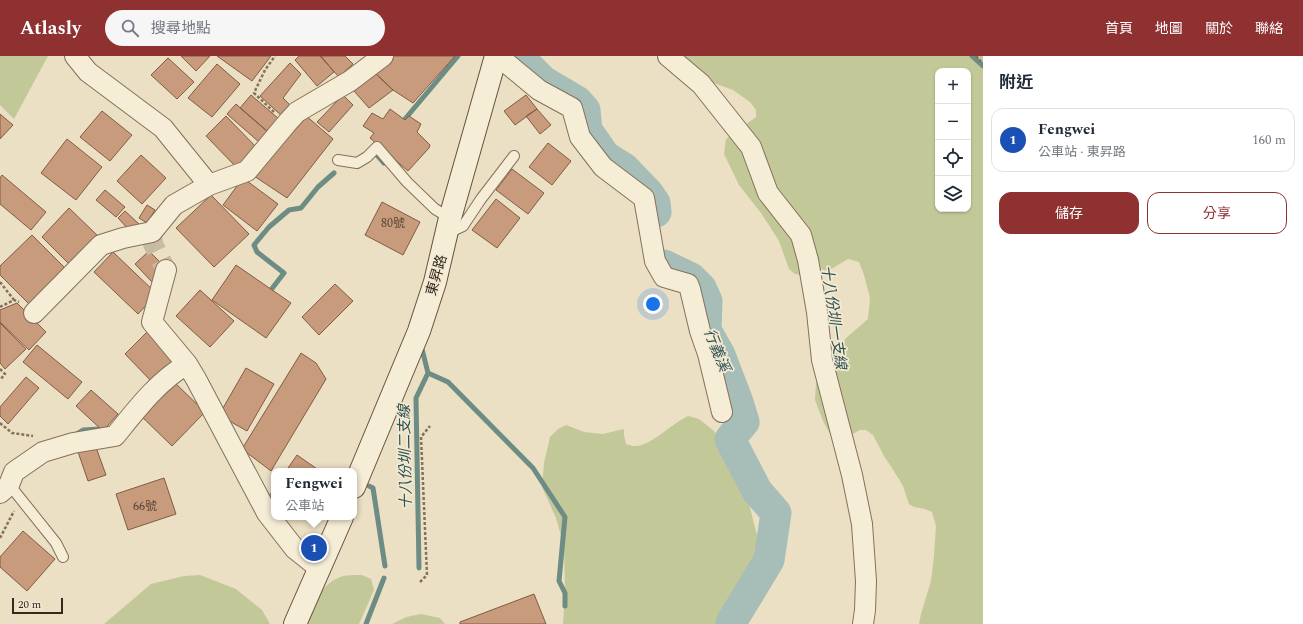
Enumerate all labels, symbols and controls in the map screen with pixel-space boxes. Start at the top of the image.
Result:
search box [105,10,385,46]
text: Atlasly [20,14,81,43]
icon: search [119,17,141,39]
text: 搜尋地點 [151,17,211,40]
text: 首頁 [1105,18,1133,39]
text: 地圖 [1155,18,1183,39]
text: 關於 [1205,18,1233,39]
text: 聯絡 [1255,18,1283,39]
map controls [935,68,971,212]
button: + [935,68,971,104]
text: 附近 [999,70,1033,96]
button: − [935,104,971,140]
text: Fengwei [1038,118,1095,141]
text: 1 [1009,130,1017,150]
text: 160 m [1252,130,1286,150]
button: locate [935,140,971,176]
text: 公車站 · 東昇路 [1038,142,1126,162]
button: layers [935,176,971,212]
button: 儲存 [999,192,1139,234]
button: 分享 [1147,192,1287,234]
house number: 80號 [381,214,405,233]
street label: 東昇路 [421,252,452,298]
water label: 十八份圳一支線 [815,263,852,373]
your location [643,294,663,314]
water label: 行義溪 [697,325,736,377]
water label: 十八份圳二支線 [393,402,418,510]
popup [271,468,357,520]
text: Fengwei [285,472,343,495]
text: 公車站 [285,496,324,516]
house number: 66號 [133,497,157,516]
pin: 1 [301,533,327,563]
scale bar [12,596,63,615]
text: 20 m [18,596,41,613]

